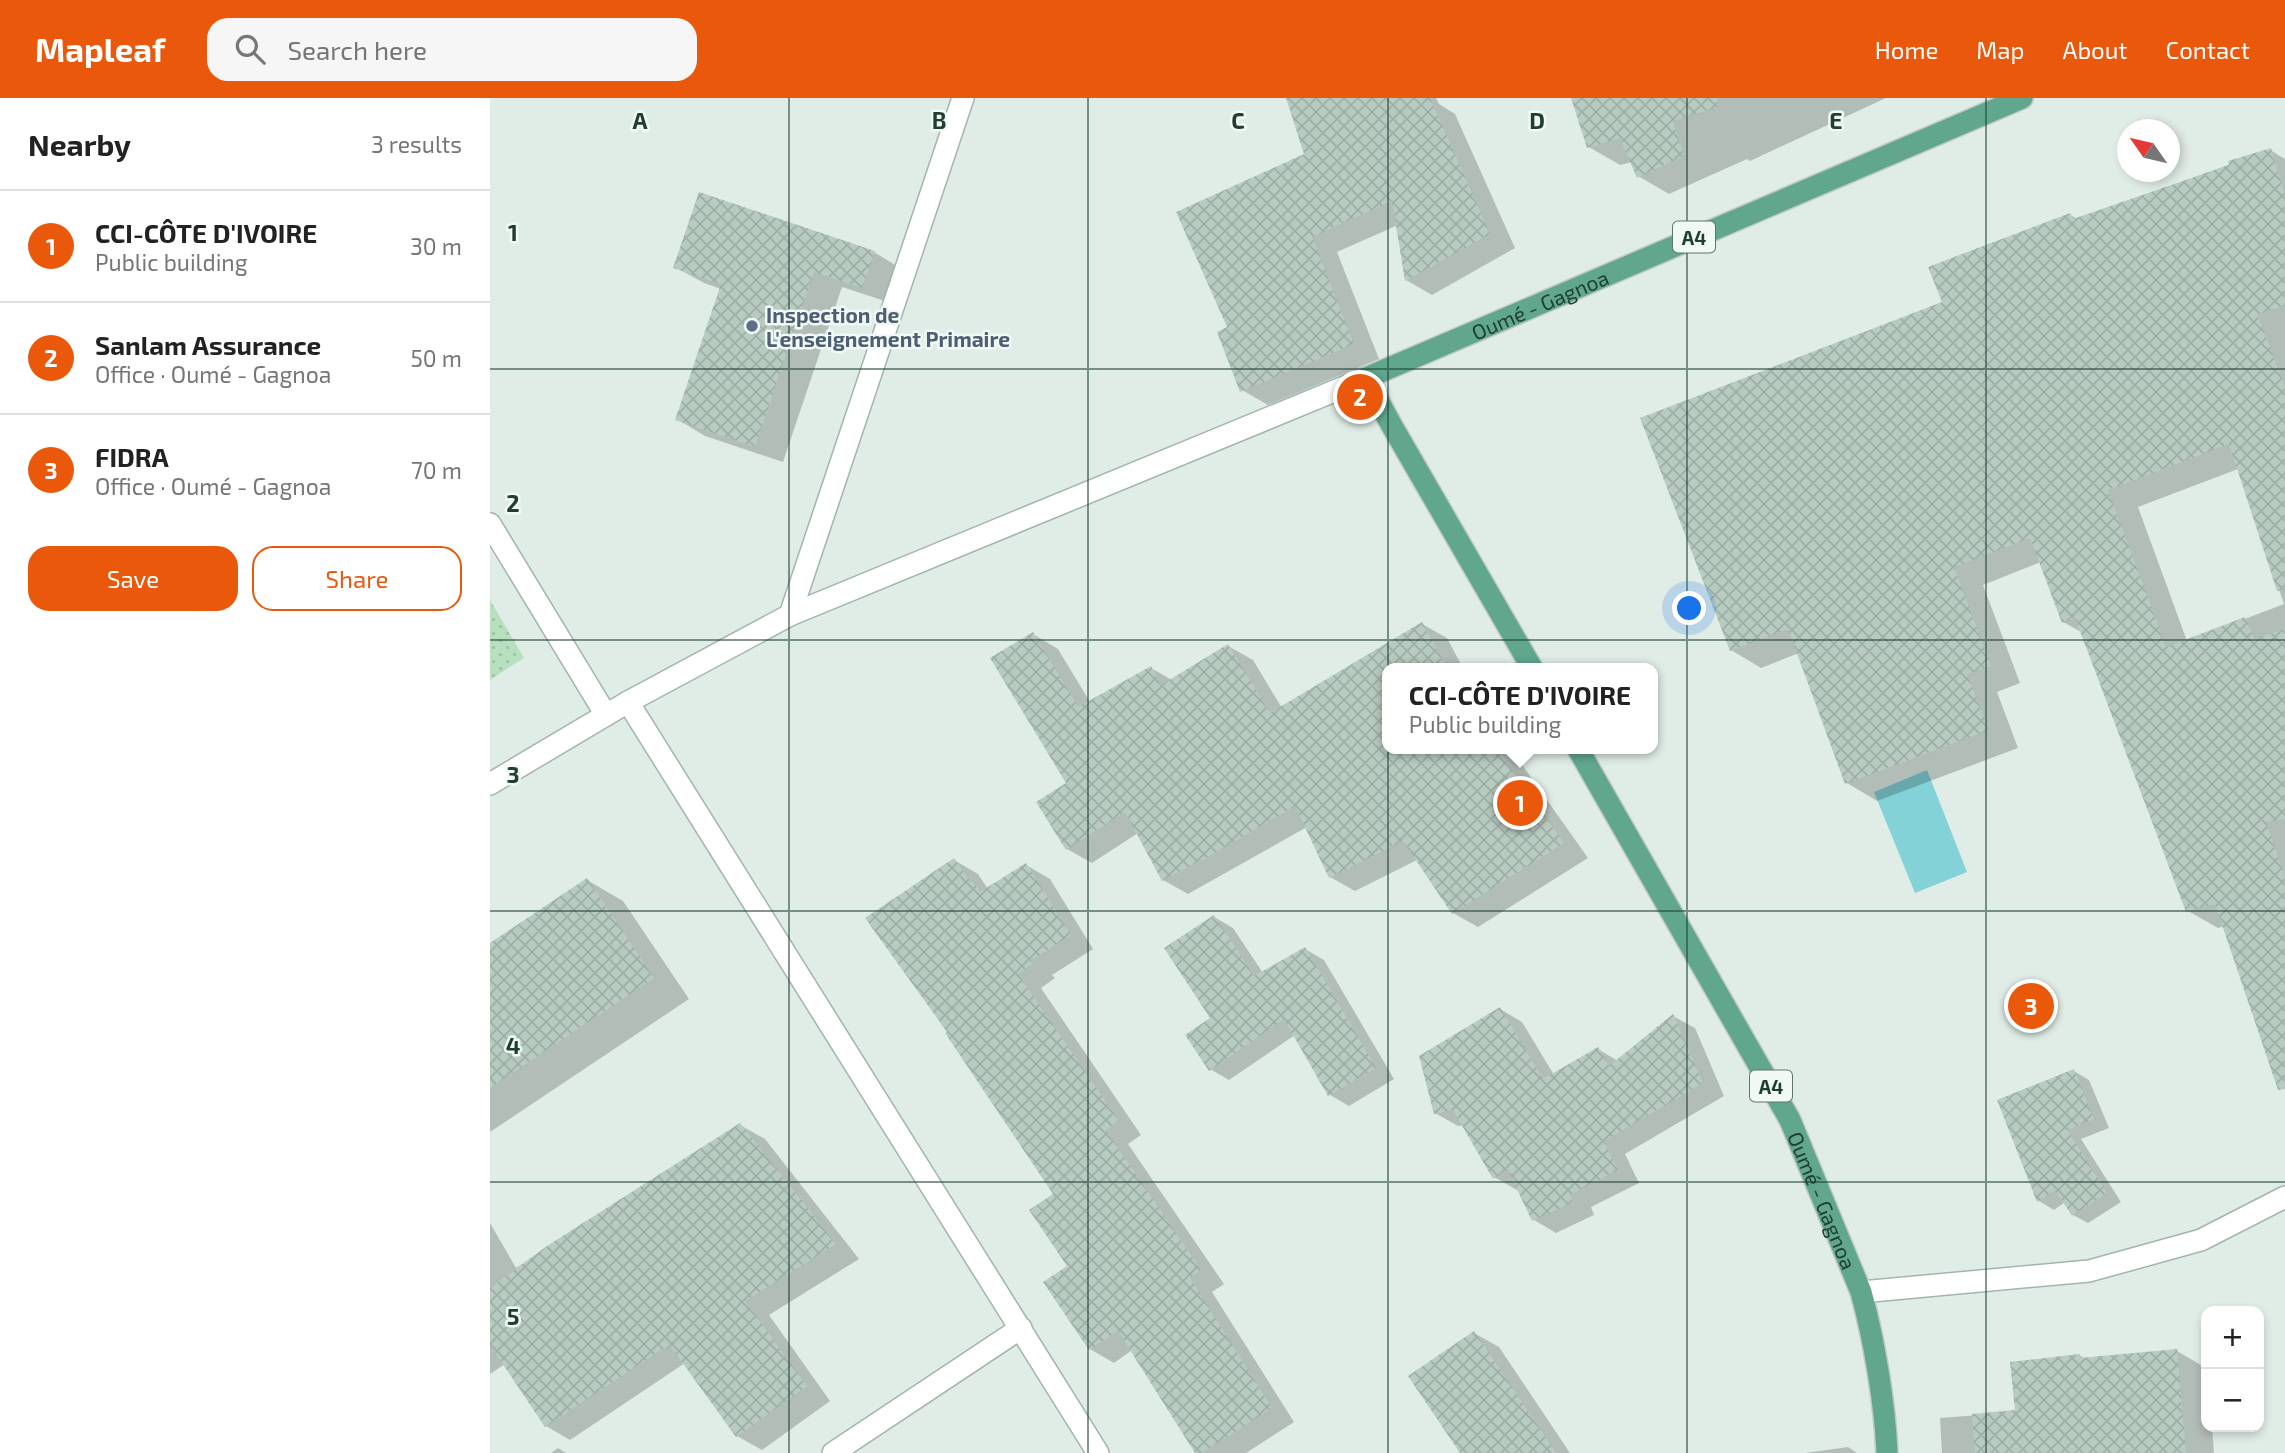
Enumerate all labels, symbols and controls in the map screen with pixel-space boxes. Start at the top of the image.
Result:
search box [207,18,697,81]
text: Mapleaf [35,29,165,69]
icon: search [231,30,269,68]
text: Search here [287,34,427,65]
text: Home [1875,35,1938,64]
text: Map [1976,35,2024,64]
text: About [2062,35,2128,64]
text: Contact [2166,35,2250,64]
text: A [632,106,648,134]
text: B [932,106,946,134]
text: C [1231,106,1245,134]
text: D [1529,106,1545,134]
text: E [1829,106,1843,134]
north arrow [2117,119,2180,182]
text: Nearby [28,126,131,162]
text: 3 results [371,130,462,158]
text: CCI-CÔTE D'IVOIRE [95,217,317,248]
text: 1 [508,218,518,246]
road number: A4 [1673,222,1715,252]
text: 1 [46,232,56,260]
text: 30 m [410,232,462,260]
text: Public building [95,248,248,276]
street label: Oumé - Gagnoa [1467,264,1612,344]
place label: Inspection de L'enseignement Primaire [766,302,1010,351]
marker: Inspection de L'enseignement Primaire [744,318,760,334]
text: Sanlam Assurance [95,329,321,360]
text: 2 [44,344,58,372]
text: 50 m [411,344,462,372]
text: Office · Oumé - Gagnoa [95,360,331,388]
pin: 2 [1337,371,1383,423]
text: FIDRA [95,441,169,472]
text: 3 [44,456,58,484]
text: 70 m [411,456,462,484]
text: Office · Oumé - Gagnoa [95,472,331,500]
text: 2 [506,489,520,517]
button: Save [28,546,238,611]
button: Share [252,546,462,611]
your location [1672,591,1706,625]
popup [1382,663,1658,754]
text: CCI-CÔTE D'IVOIRE [1409,679,1631,710]
text: Public building [1409,710,1561,738]
text: 3 [506,760,520,788]
pin: 1 [1497,777,1543,829]
pin: 3 [2008,980,2054,1032]
text: 4 [506,1031,520,1059]
road number: A4 [1750,1070,1792,1102]
street label: Oumé - Gagnoa [1784,1128,1863,1273]
text: 5 [507,1302,519,1330]
map controls [2201,1306,2264,1432]
button: + [2201,1306,2264,1369]
button: − [2201,1369,2264,1432]

